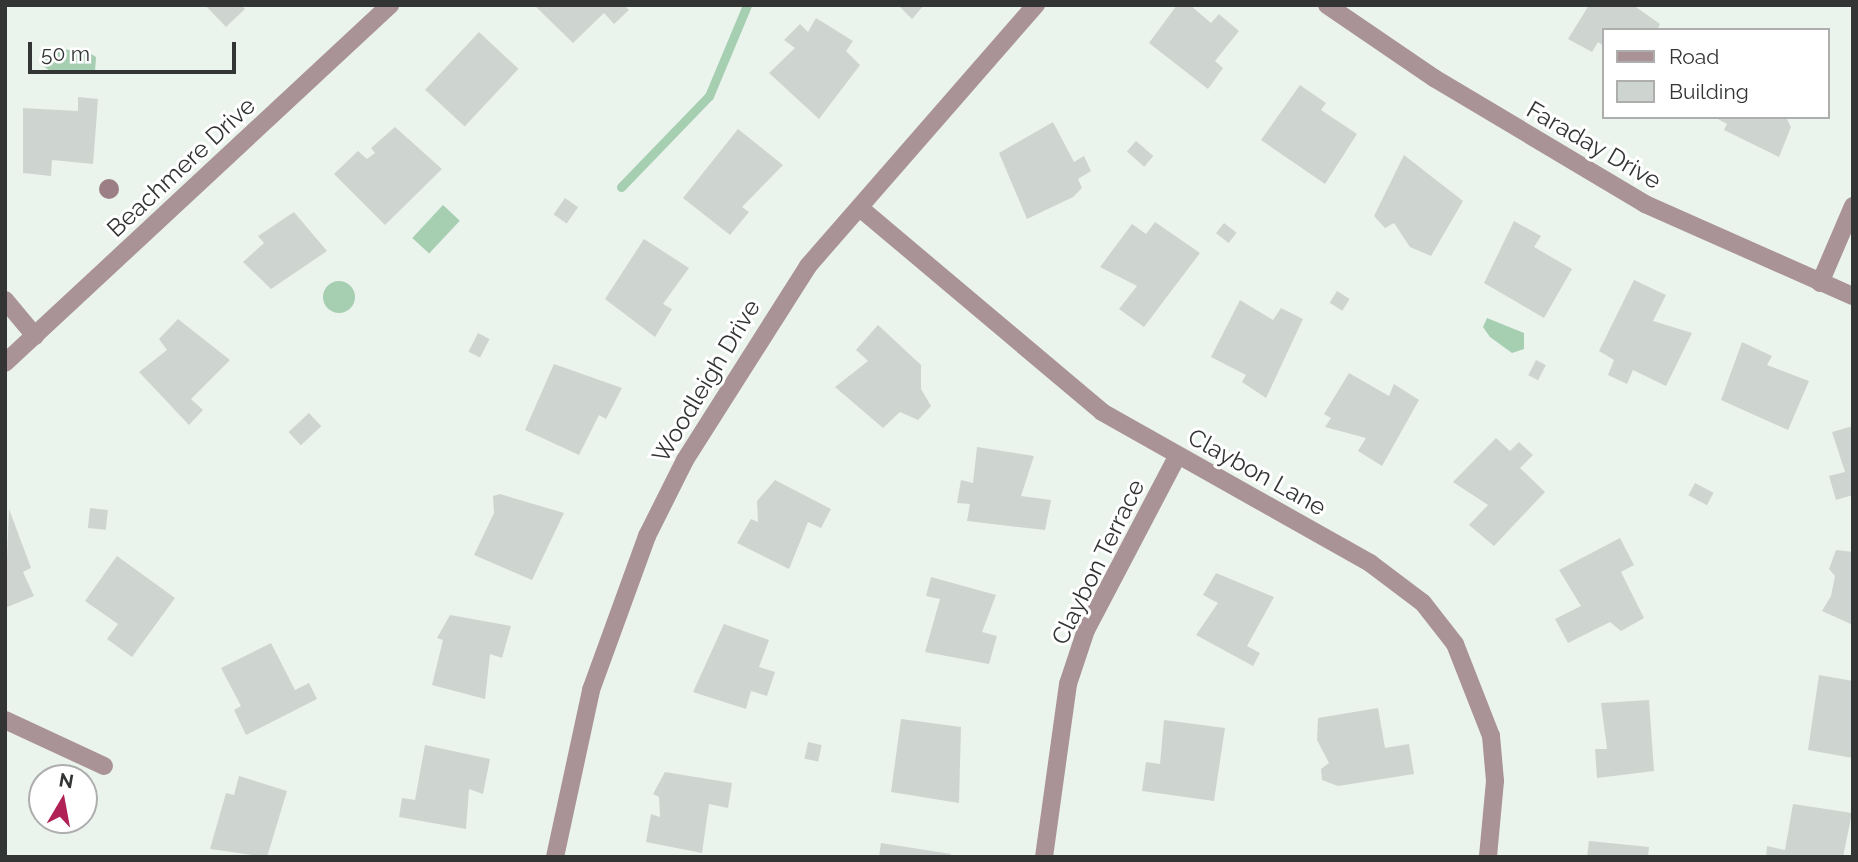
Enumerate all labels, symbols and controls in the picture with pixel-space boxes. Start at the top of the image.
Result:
scale bar [32,28,240,72]
legend [1602,28,1830,119]
text: 50 m [41,41,90,66]
text: Road [1669,44,1719,69]
text: Building [1669,79,1749,104]
street label: Beachmere Drive [101,91,261,243]
street label: Faraday Drive [1521,95,1667,195]
street label: Woodleigh Drive [646,294,766,468]
street label: Claybon Lane [1183,422,1331,522]
street label: Claybon Terrace [1045,474,1151,650]
north arrow [28,764,98,834]
text: N [57,768,75,792]

